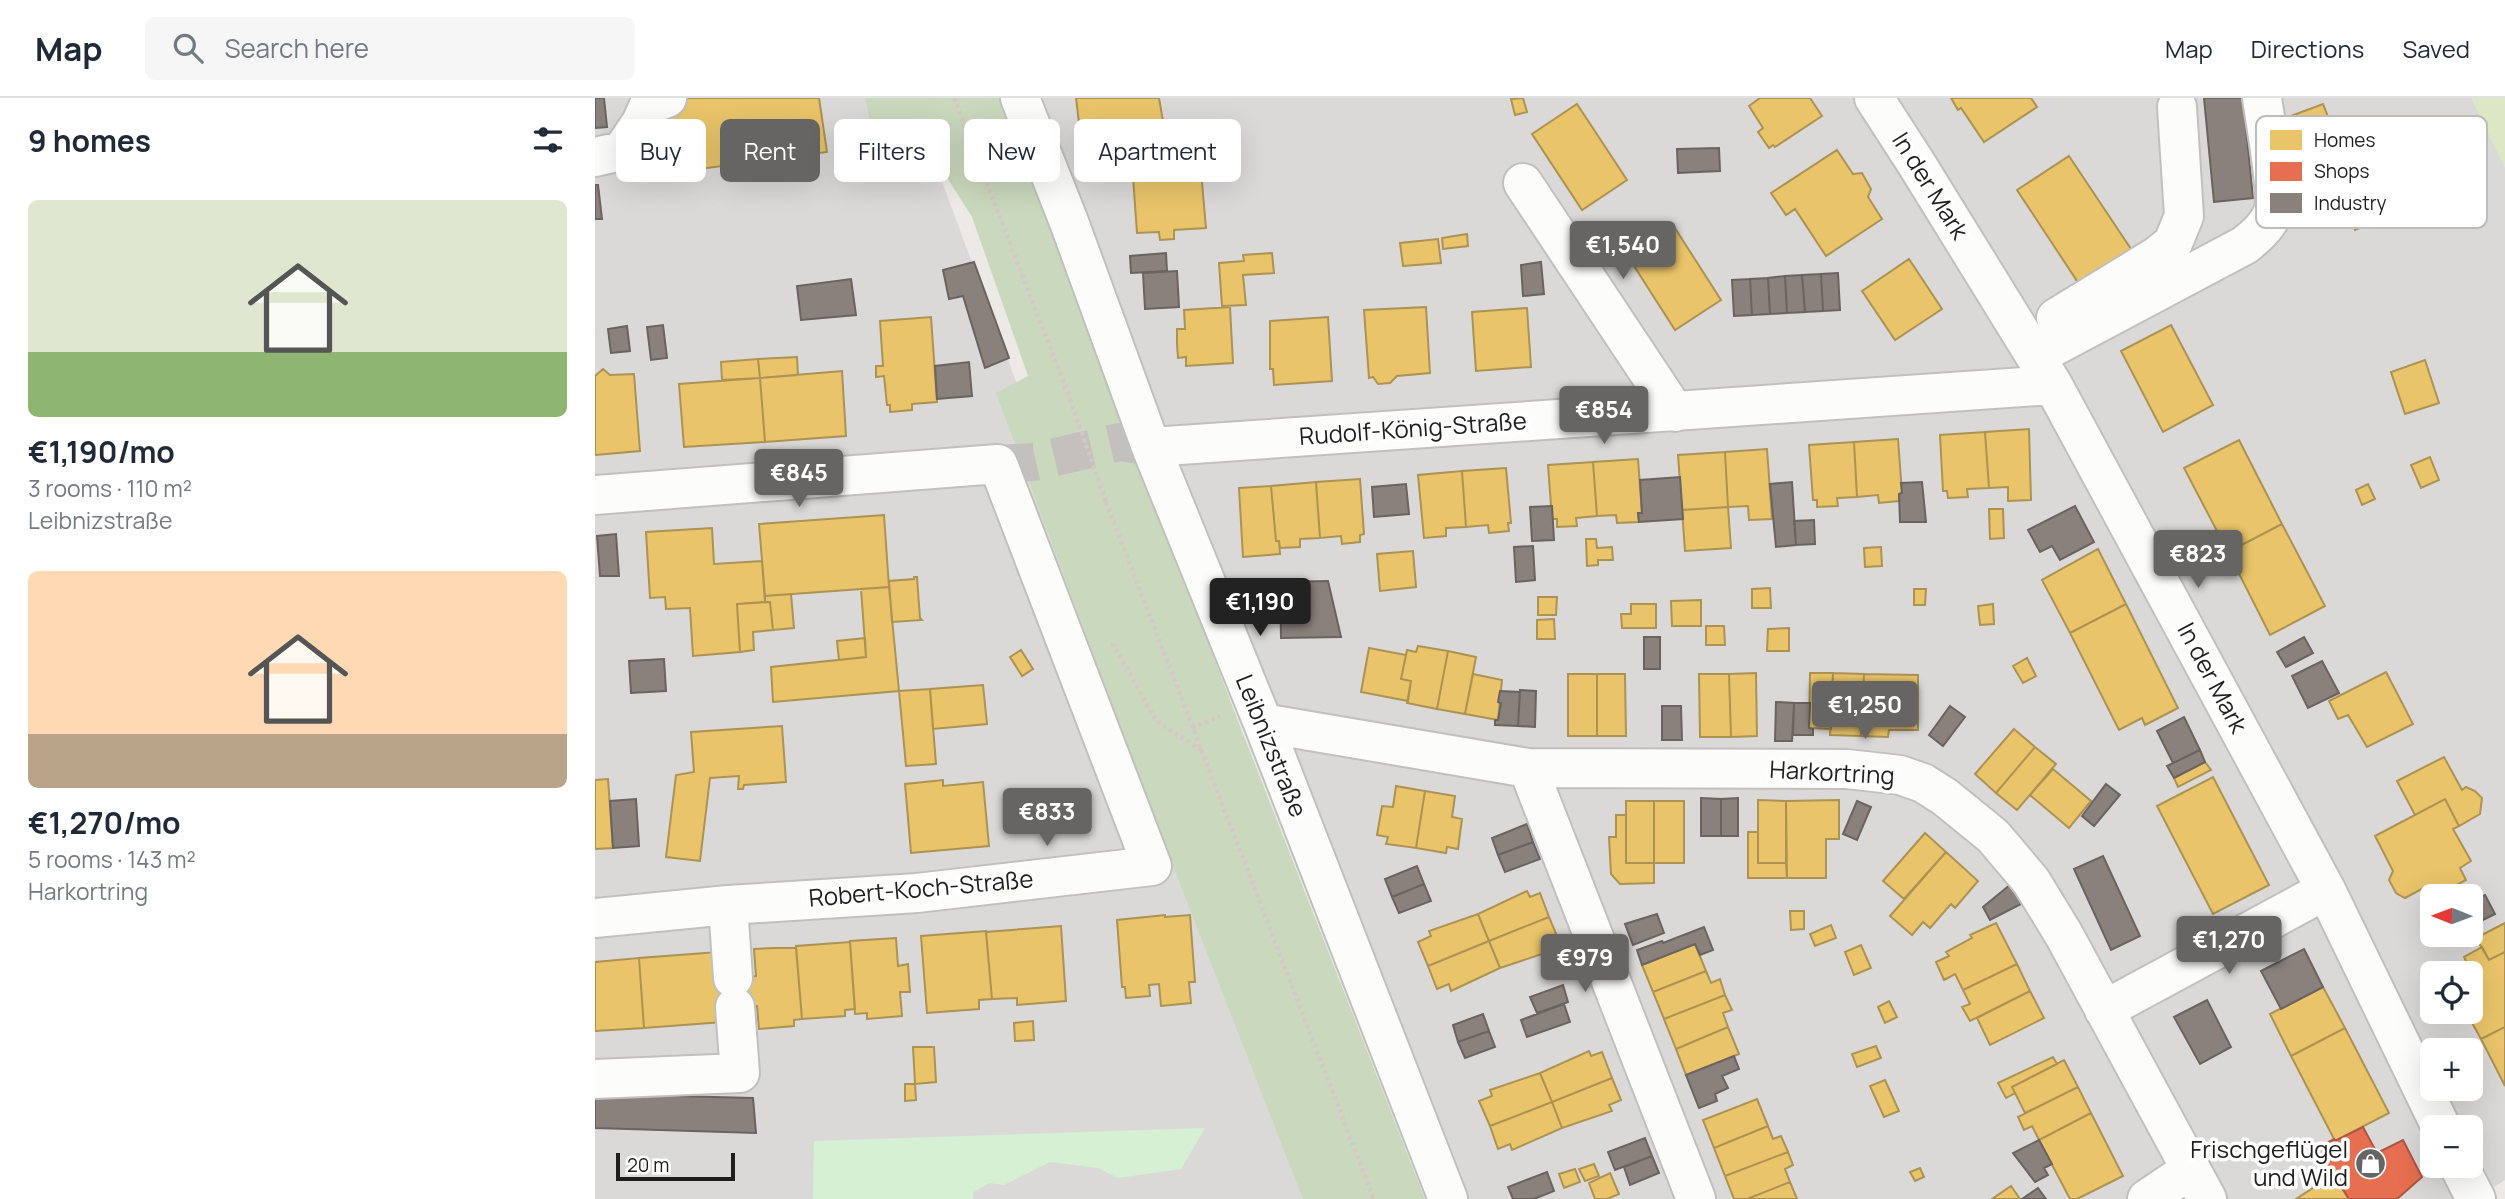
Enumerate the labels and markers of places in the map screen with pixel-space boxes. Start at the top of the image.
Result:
pin: €1,540 [1566,222,1680,281]
pin: €854 [1563,386,1645,446]
pin: €845 [758,450,840,509]
pin: €823 [2157,531,2239,590]
pin: €1,190 [1203,578,1317,638]
pin: €1,250 [1808,682,1922,741]
pin: €833 [1006,788,1088,848]
pin: €1,270 [2172,916,2286,976]
pin: €979 [1544,934,1626,994]
place label: Frischgeflügel und Wild [2190,1132,2348,1193]
shop icon: Frischgeflügel und Wild [2354,1147,2388,1181]

